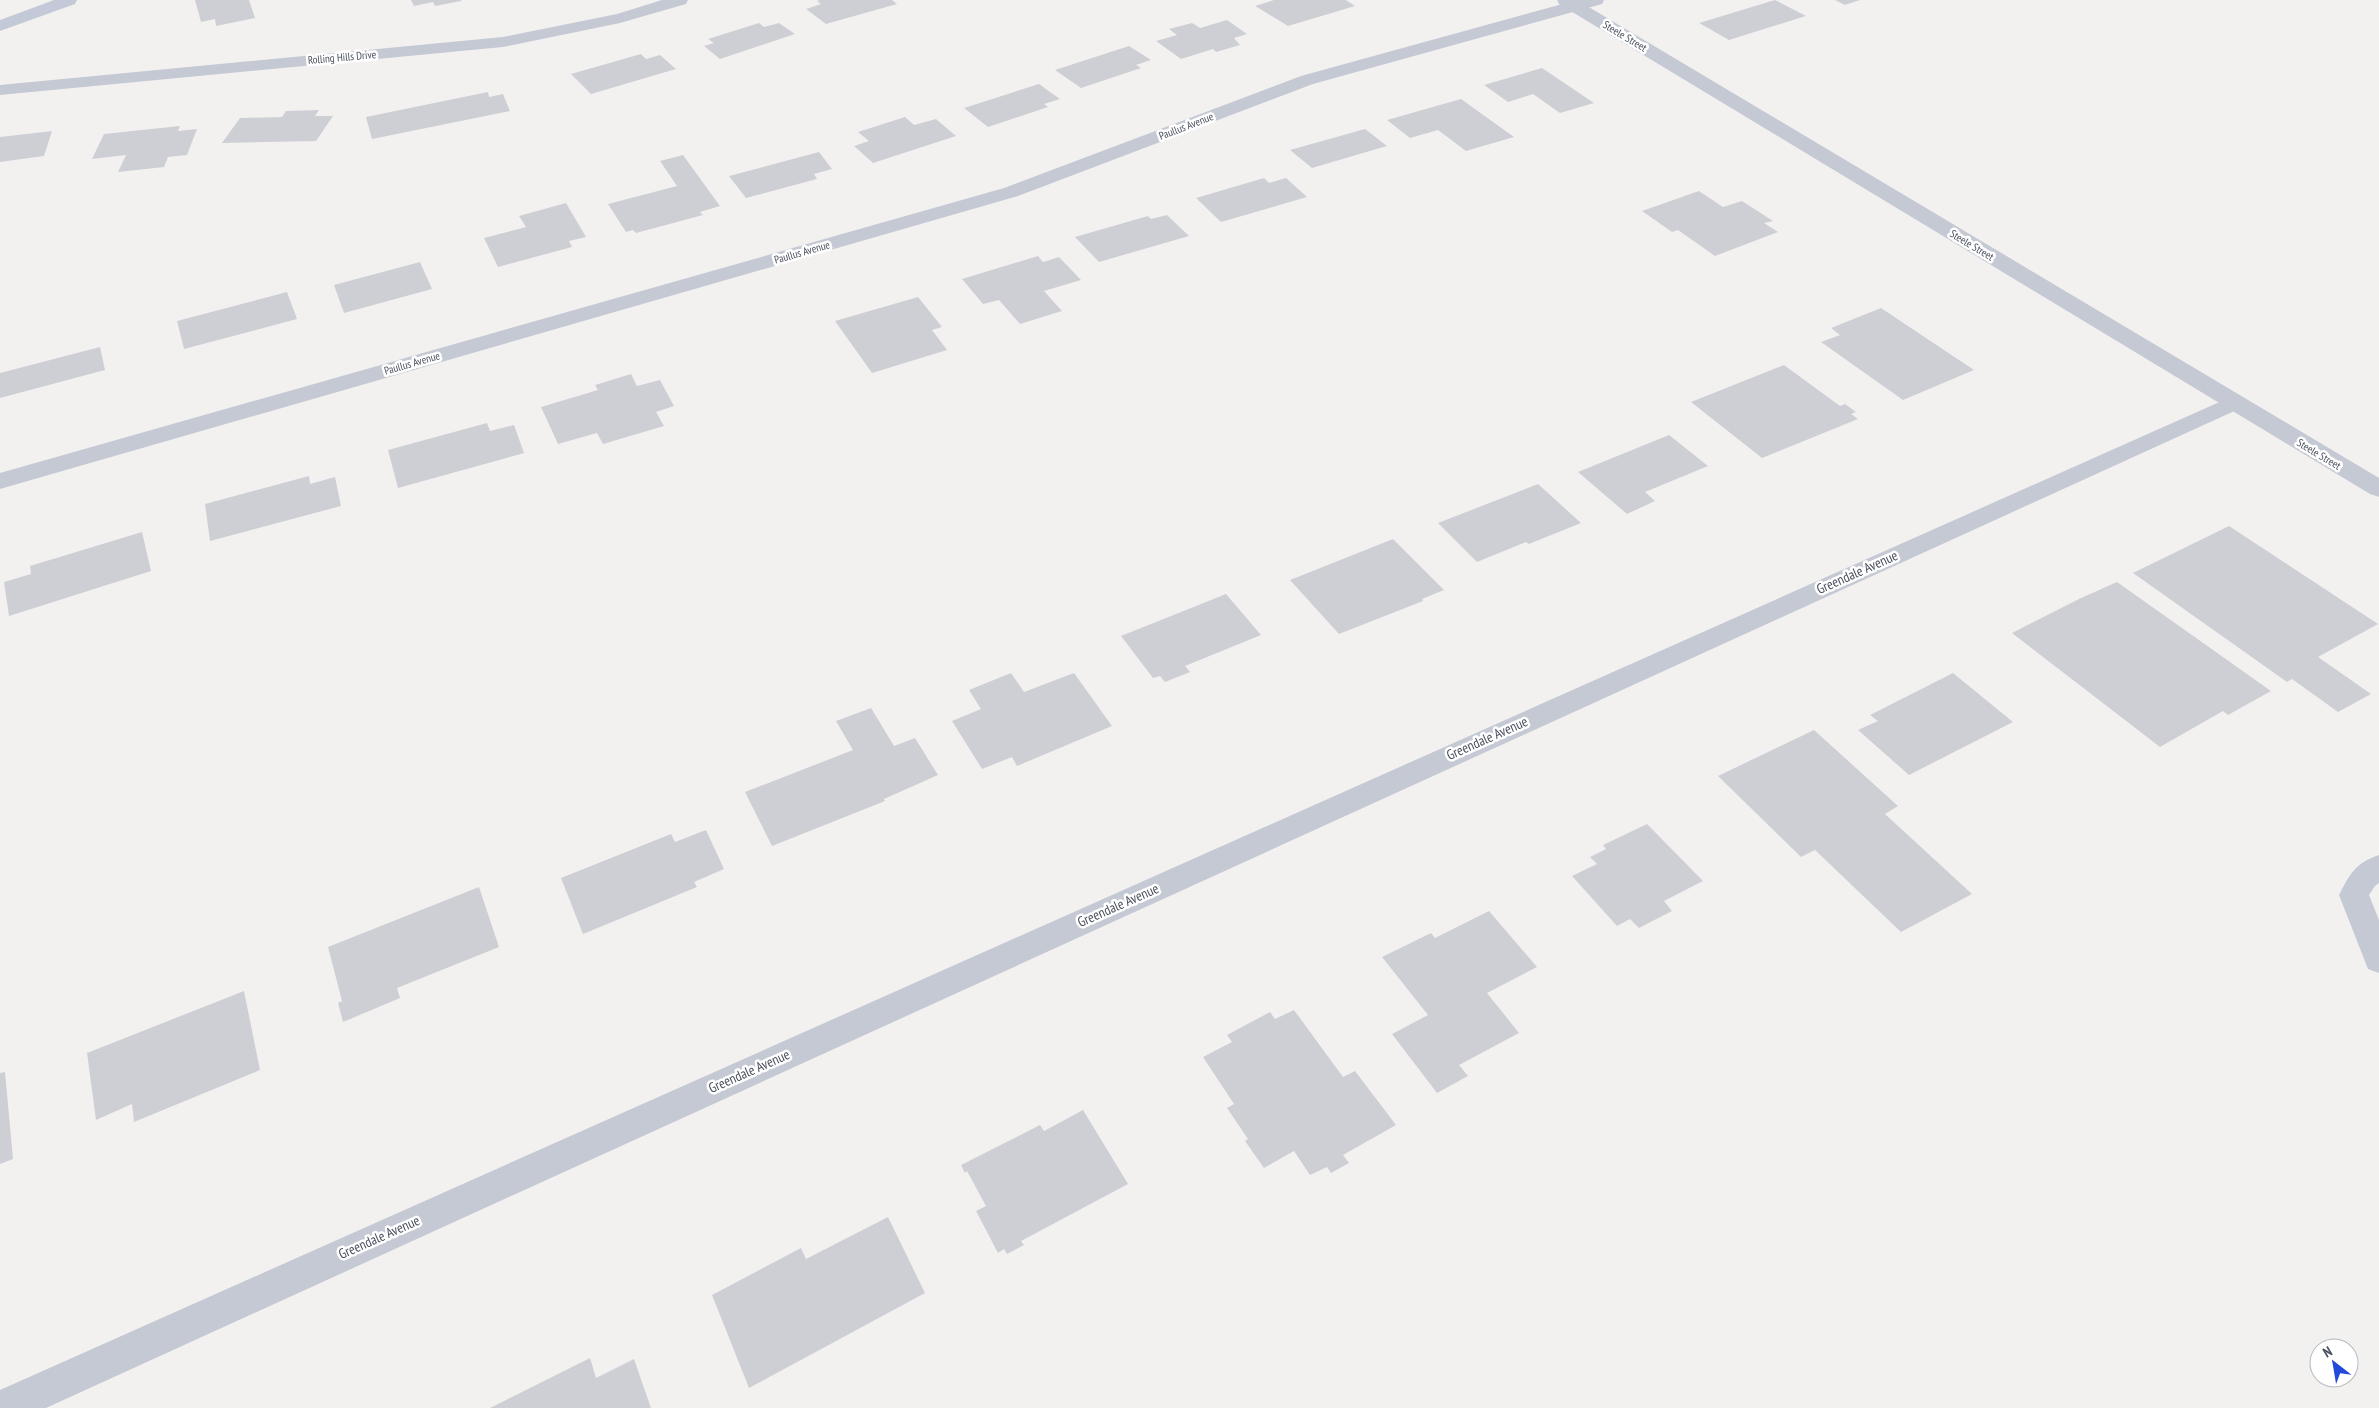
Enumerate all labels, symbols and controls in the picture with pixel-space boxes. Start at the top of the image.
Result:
street label: Steele Street [1600,17,1650,55]
street label: Rolling Hills Drive [307,47,377,67]
street label: Paullus Avenue [1157,109,1216,143]
street label: Steele Street [1947,226,1997,264]
street label: Paullus Avenue [773,237,832,267]
street label: Paullus Avenue [383,348,442,378]
street label: Steele Street [2294,435,2344,473]
street label: Greendale Avenue [1814,546,1901,598]
street label: Greendale Avenue [1444,712,1531,764]
street label: Greendale Avenue [1075,879,1162,931]
street label: Greendale Avenue [706,1045,793,1097]
street label: Greendale Avenue [336,1211,423,1263]
north arrow [2309,1338,2359,1388]
text: N [2319,1342,2335,1362]

